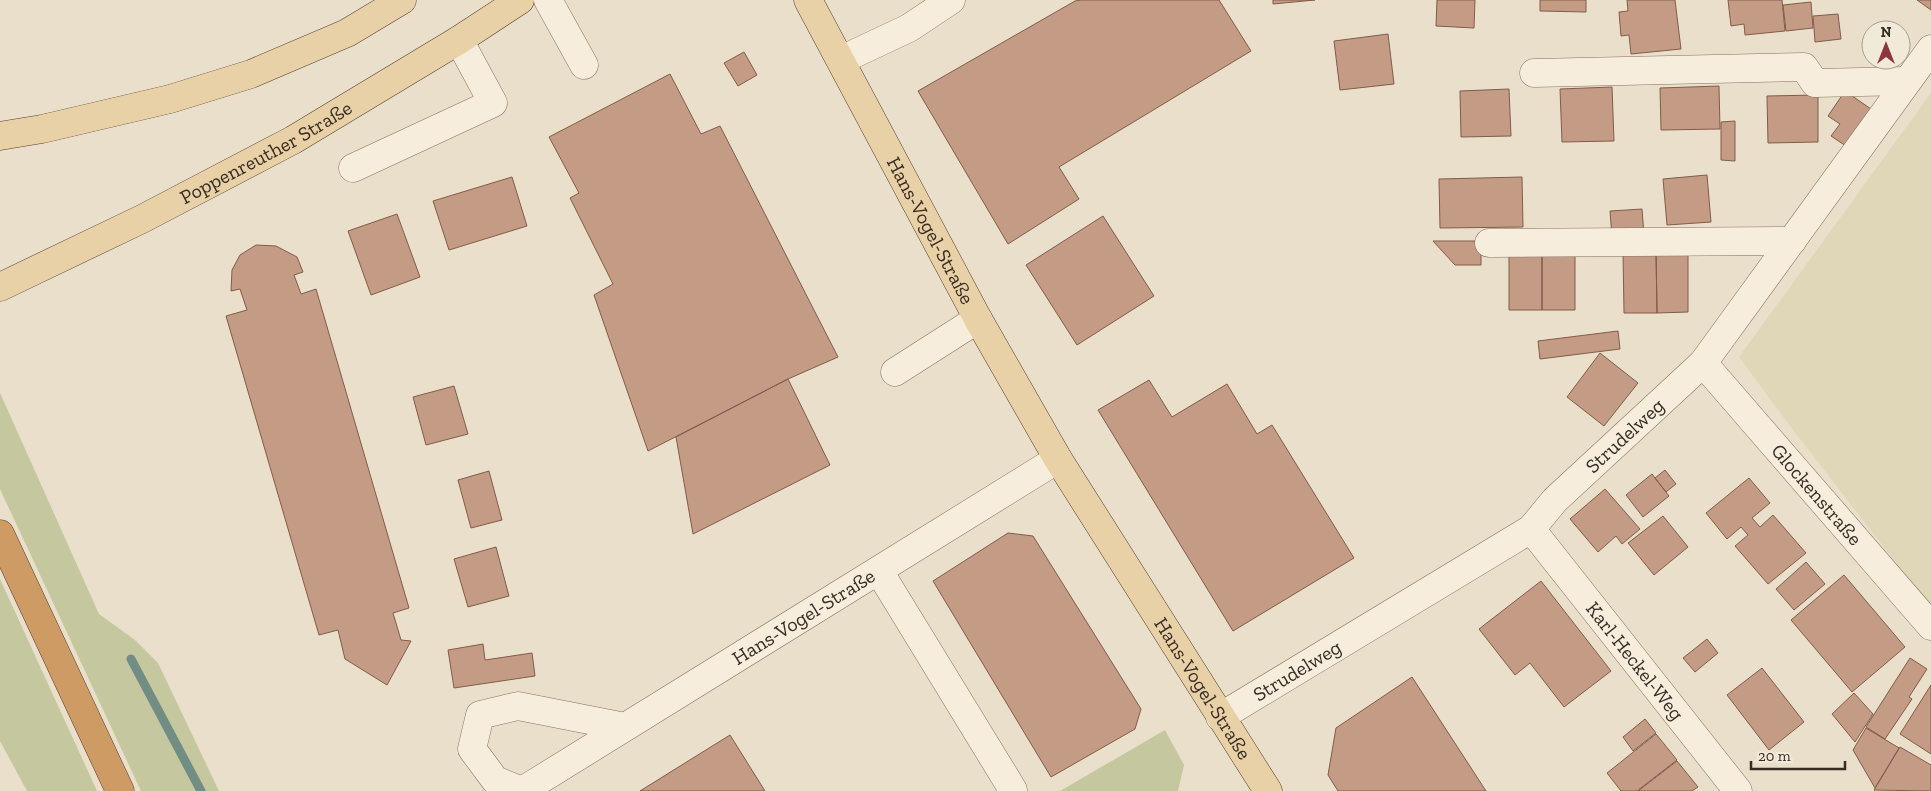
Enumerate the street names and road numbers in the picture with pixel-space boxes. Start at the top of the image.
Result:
street label: Poppenreuther Straße [176,95,356,209]
street label: Hans-Vogel-Straße [882,153,980,308]
street label: Strudelweg [1580,393,1669,478]
street label: Glockenstraße [1767,439,1867,550]
street label: Hans-Vogel-Straße [728,563,879,670]
street label: Karl-Heckel-Weg [1581,597,1689,725]
street label: Hans-Vogel-Straße [1149,613,1257,764]
street label: Strudelweg [1249,635,1345,706]

